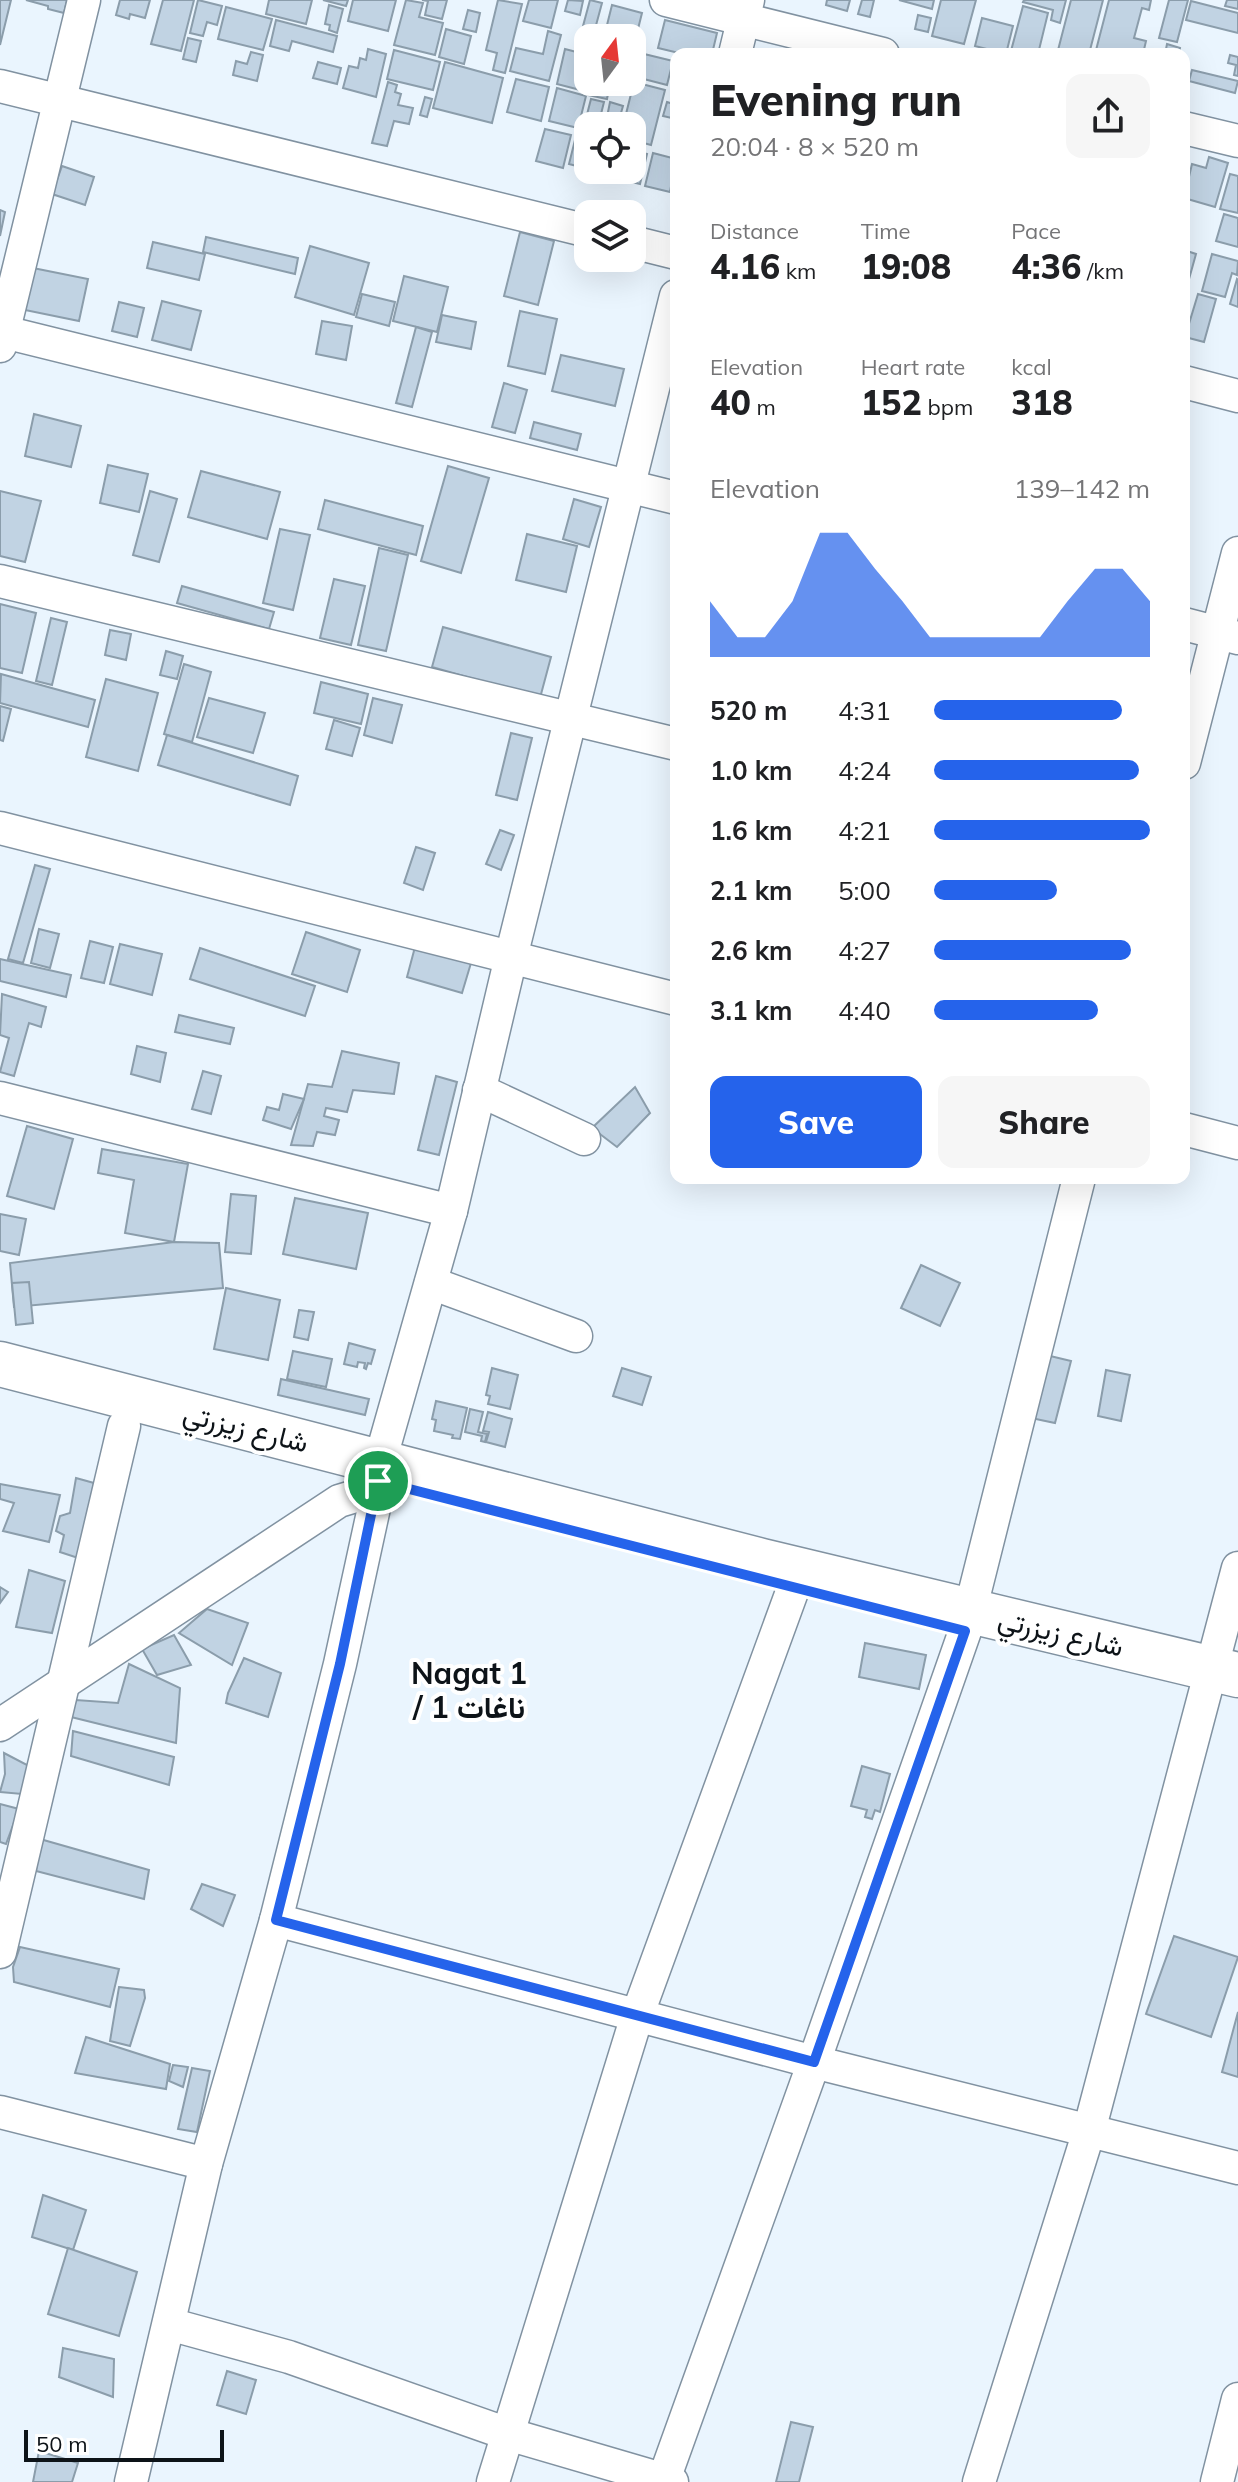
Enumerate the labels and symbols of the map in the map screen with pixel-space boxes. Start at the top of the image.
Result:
north arrow [574,24,646,96]
street label: شارع زيزرتي [178,1395,312,1465]
pin [344,1447,412,1515]
street label: شارع زيزرتي [993,1601,1127,1669]
district label: Nagat 1 / ناغات 1 [411,1654,527,1726]
scale bar [24,2426,224,2462]

